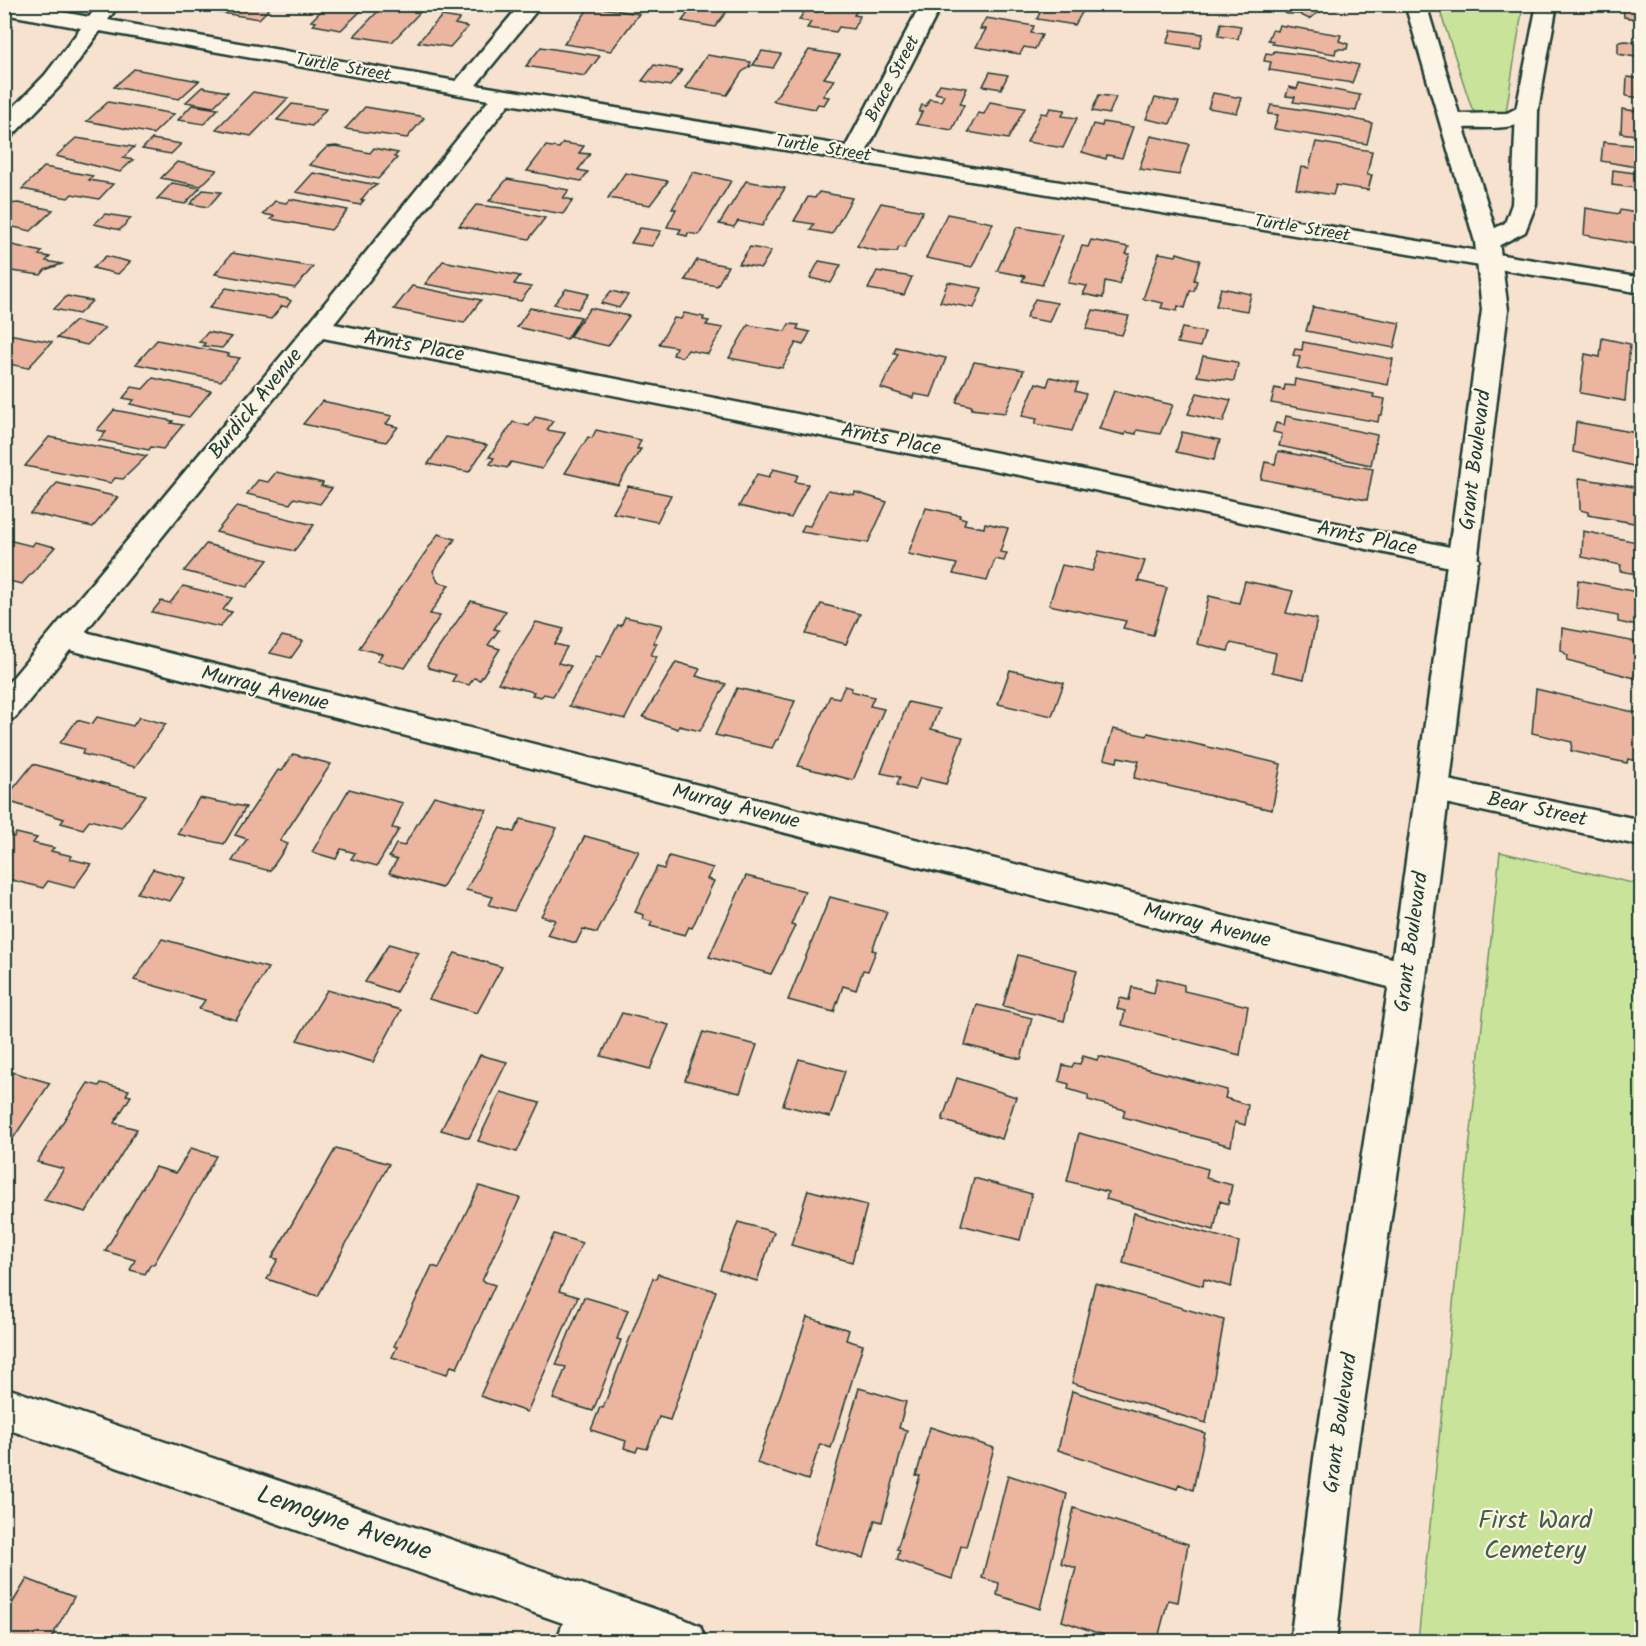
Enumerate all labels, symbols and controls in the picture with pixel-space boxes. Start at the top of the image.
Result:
street label: Brace Street [858,29,929,128]
street label: Turtle Street [293,45,394,91]
street label: Turtle Street [773,127,874,171]
street label: Turtle Street [1252,207,1353,251]
street label: Arnts Place [361,322,467,372]
street label: Burdick Avenue [201,341,312,467]
street label: Grant Boulevard [1451,387,1501,532]
street label: Arnts Place [838,414,945,466]
street label: Arnts Place [1314,512,1421,566]
street label: Murray Avenue [198,657,333,721]
street label: Murray Avenue [669,775,804,839]
street label: Bear Street [1484,783,1591,837]
street label: Grant Boulevard [1386,869,1438,1014]
street label: Murray Avenue [1140,894,1275,958]
street label: Grant Boulevard [1315,1350,1367,1495]
street label: Lemoyne Avenue [251,1474,438,1574]
park label: First Ward Cemetery [1478,1500,1593,1572]

